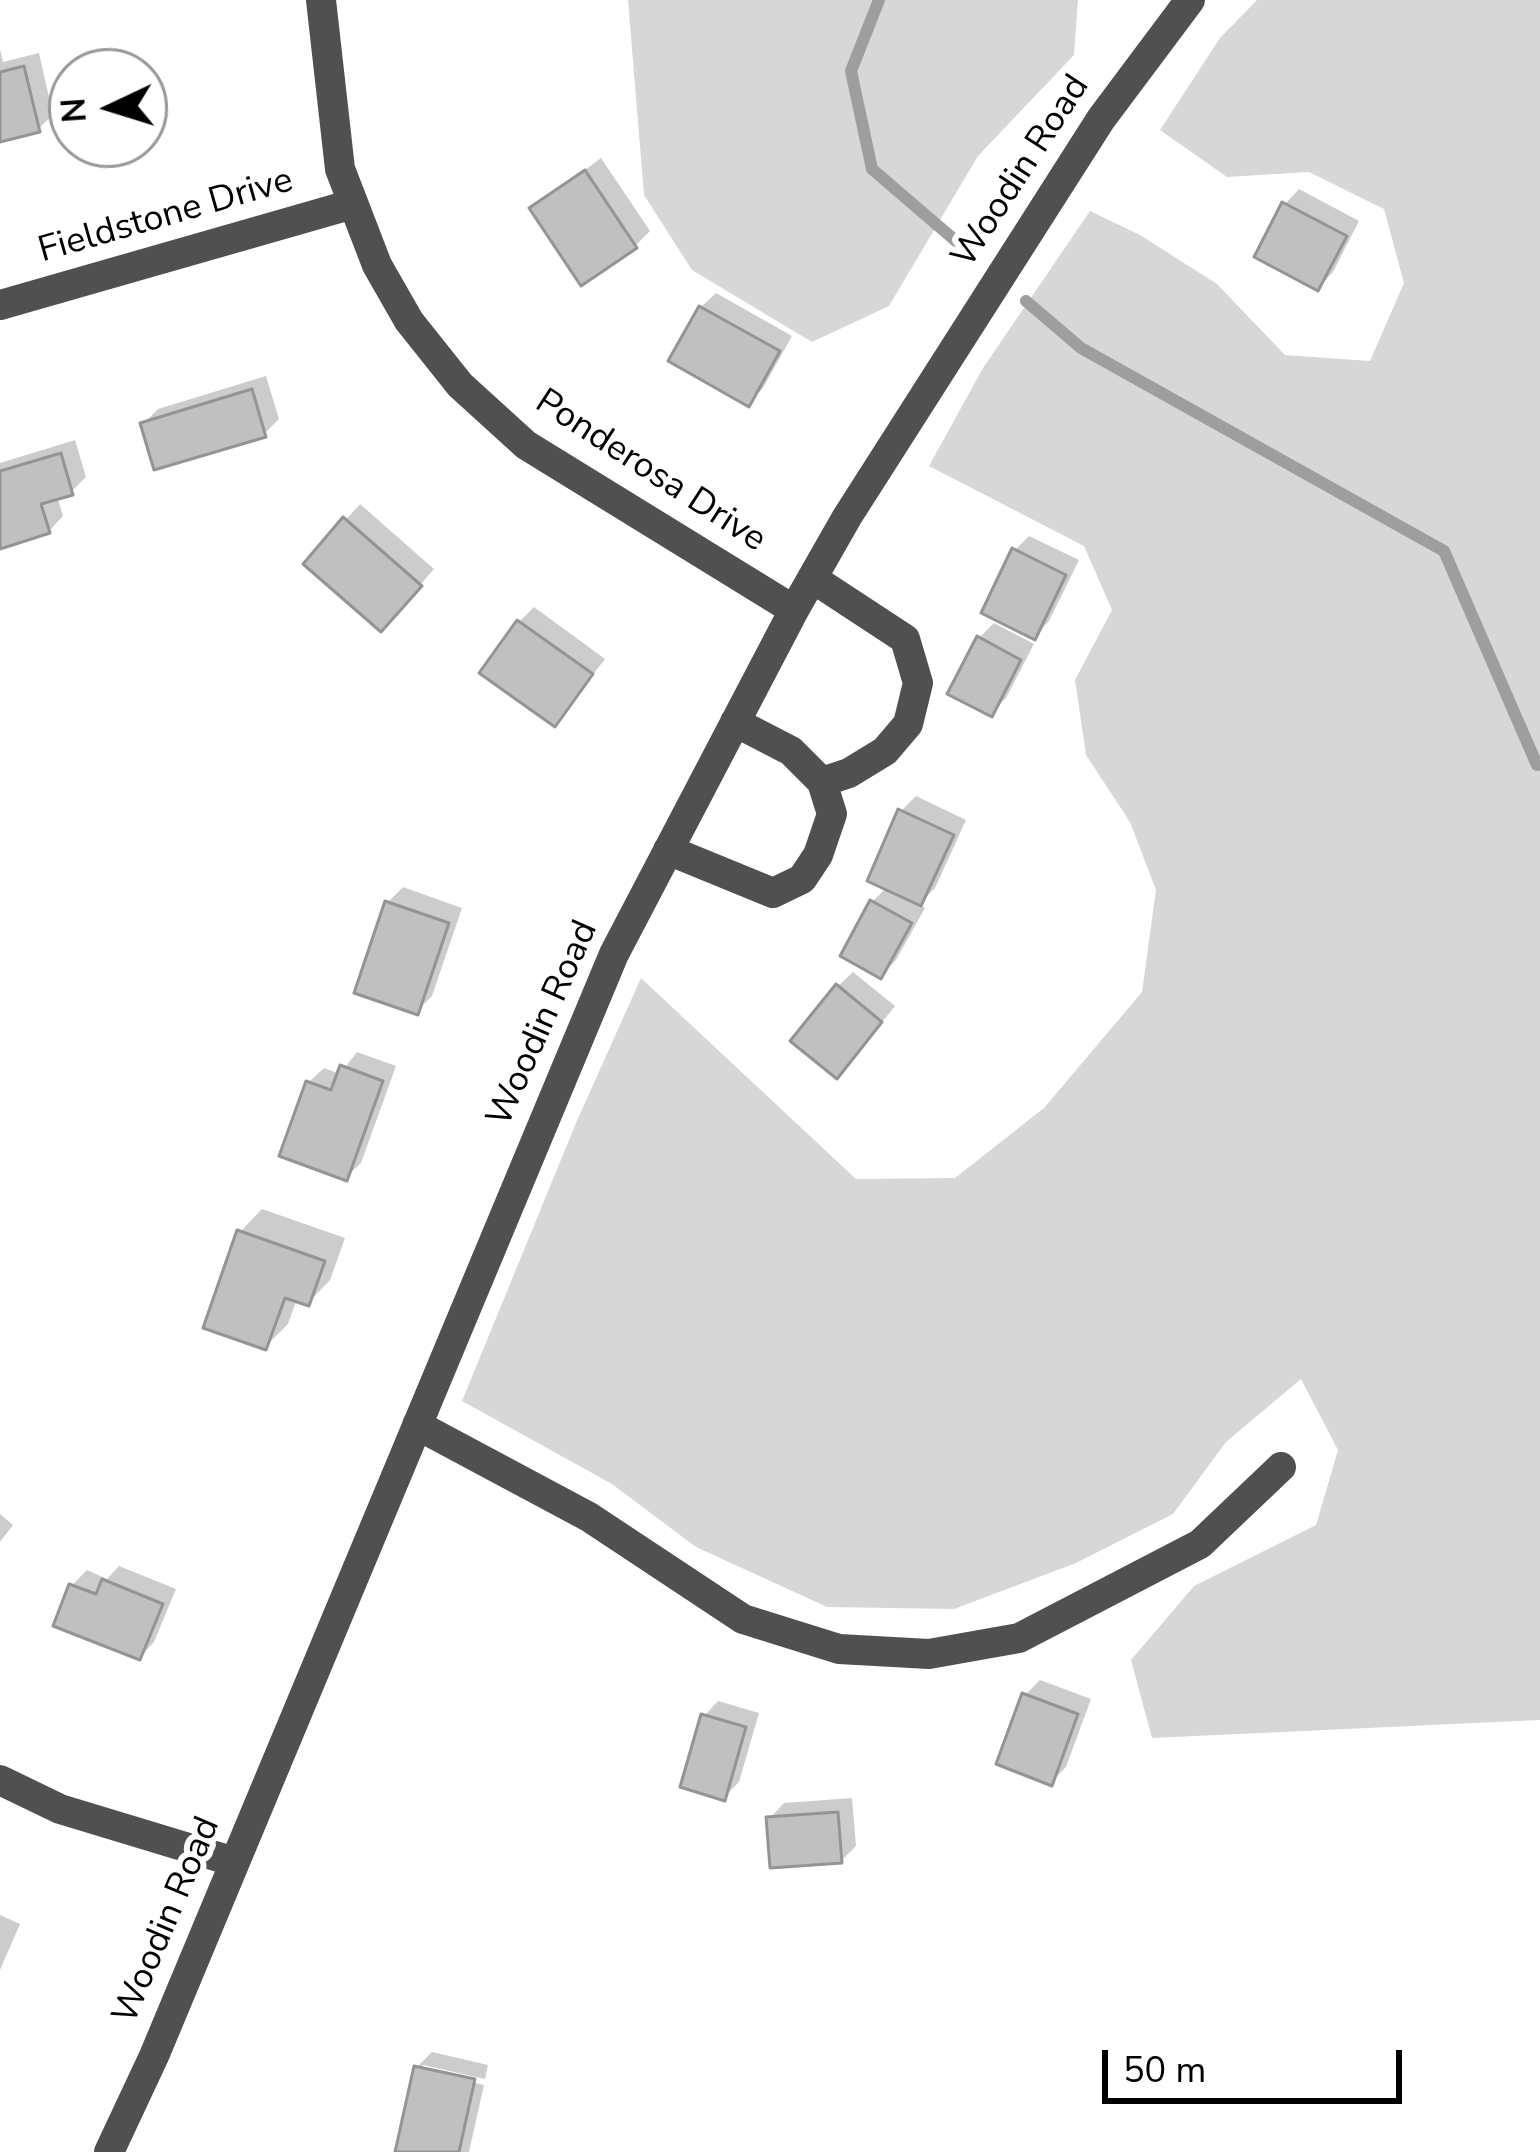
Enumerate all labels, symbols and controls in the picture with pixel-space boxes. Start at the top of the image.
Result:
north arrow [48,48,168,168]
street label: Woodin Road [944,68,1100,276]
text: N [51,96,98,124]
street label: Fieldstone Drive [34,160,298,274]
street label: Ponderosa Drive [527,381,773,563]
street label: Woodin Road [479,915,609,1133]
street label: Woodin Road [105,1811,231,2031]
scale bar [1108,2026,1408,2100]
text: 50 m [1123,2046,1206,2095]

